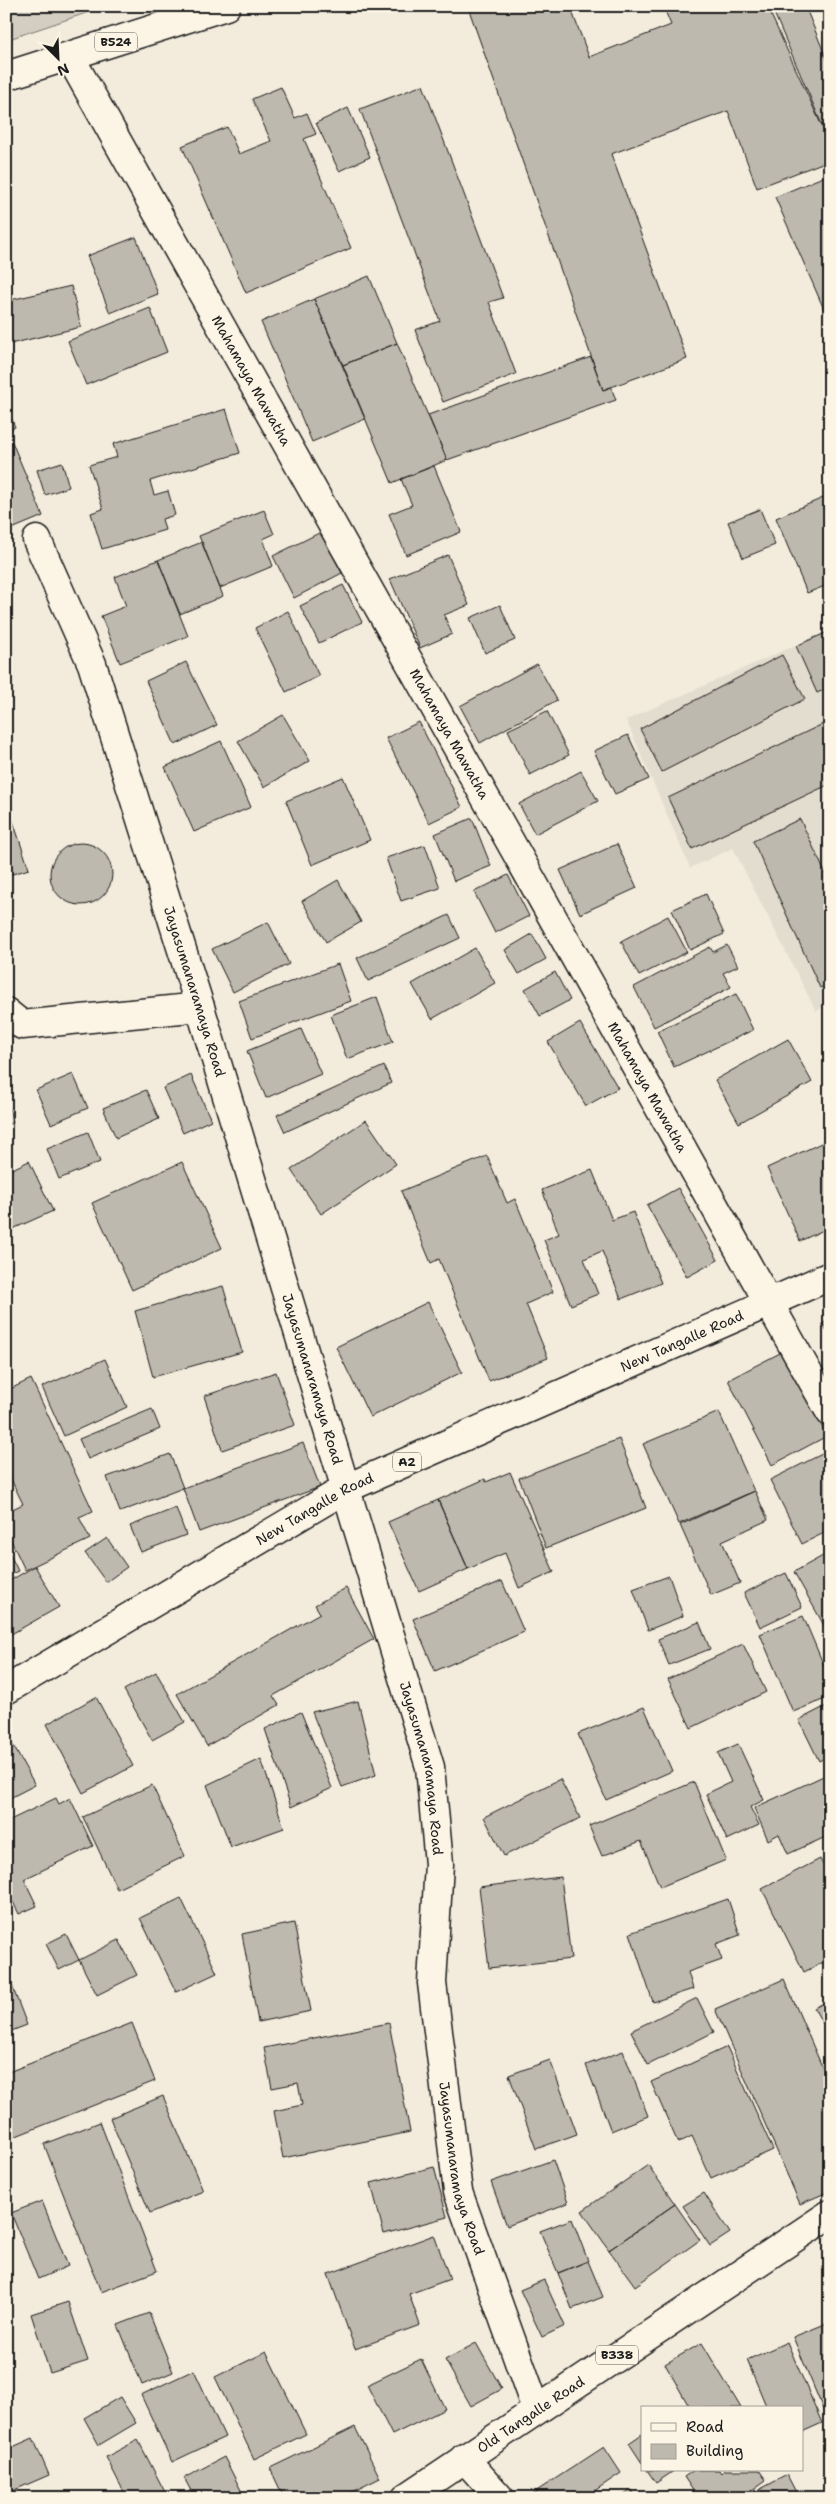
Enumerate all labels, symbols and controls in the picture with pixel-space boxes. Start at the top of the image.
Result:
north arrow [32,32,82,82]
road number: B524 [95,32,137,52]
text: N [55,59,72,80]
street label: Mahamaya Mawatha [208,312,295,449]
street label: Mahamaya Mawatha [406,665,494,802]
street label: Jayasumanaramaya Road [160,904,230,1079]
street label: Mahamaya Mawatha [604,1019,692,1156]
street label: Jayasumanaramaya Road [278,1292,347,1467]
street label: New Tangalle Road [617,1306,746,1376]
road number: A2 [393,1452,421,1471]
street label: New Tangalle Road [252,1468,376,1549]
street label: Jayasumanaramaya Road [396,1679,447,1856]
street label: Jayasumanaramaya Road [435,2080,489,2257]
road number: B338 [596,2346,638,2364]
street label: Old Tangalle Road [473,2372,588,2457]
legend [641,2406,804,2472]
text: Road [686,2417,724,2437]
text: Building [686,2441,743,2461]

